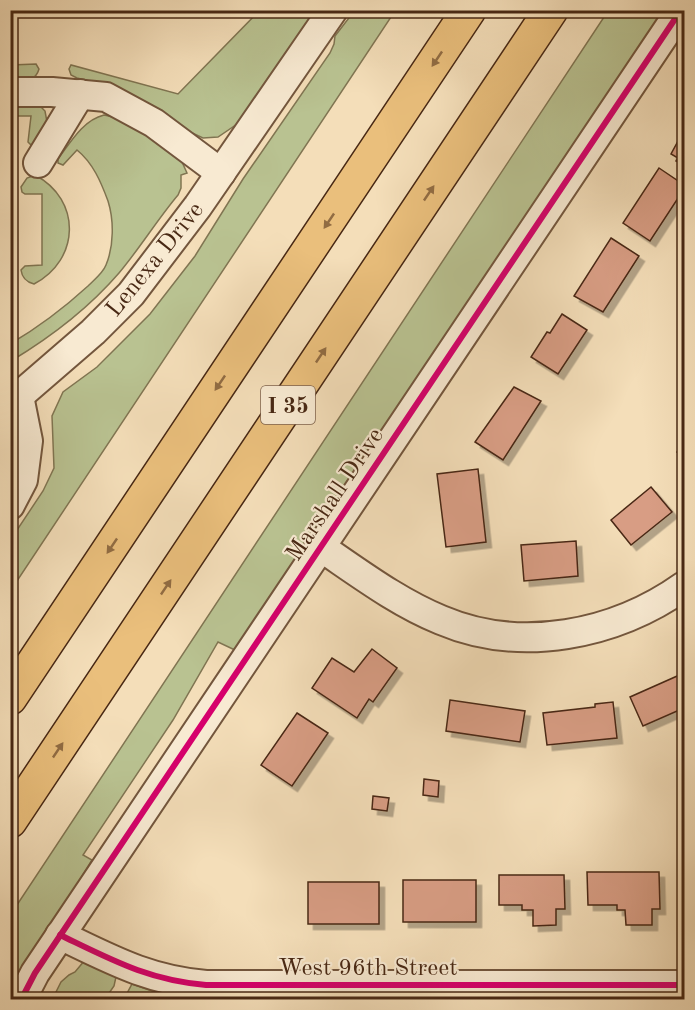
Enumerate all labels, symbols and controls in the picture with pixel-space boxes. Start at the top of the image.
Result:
one-way arrow [432,51,443,67]
one-way arrow [423,185,434,201]
street label: Lenexa Drive [102,198,209,322]
one-way arrow [323,213,334,230]
one-way arrow [315,348,327,364]
one-way arrow [214,375,226,391]
road number: I 35 [261,386,315,424]
street label: Marshall Drive [283,424,389,566]
one-way arrow [106,537,118,553]
one-way arrow [160,580,172,596]
one-way arrow [52,742,64,758]
street label: West 96th Street [278,957,458,981]

